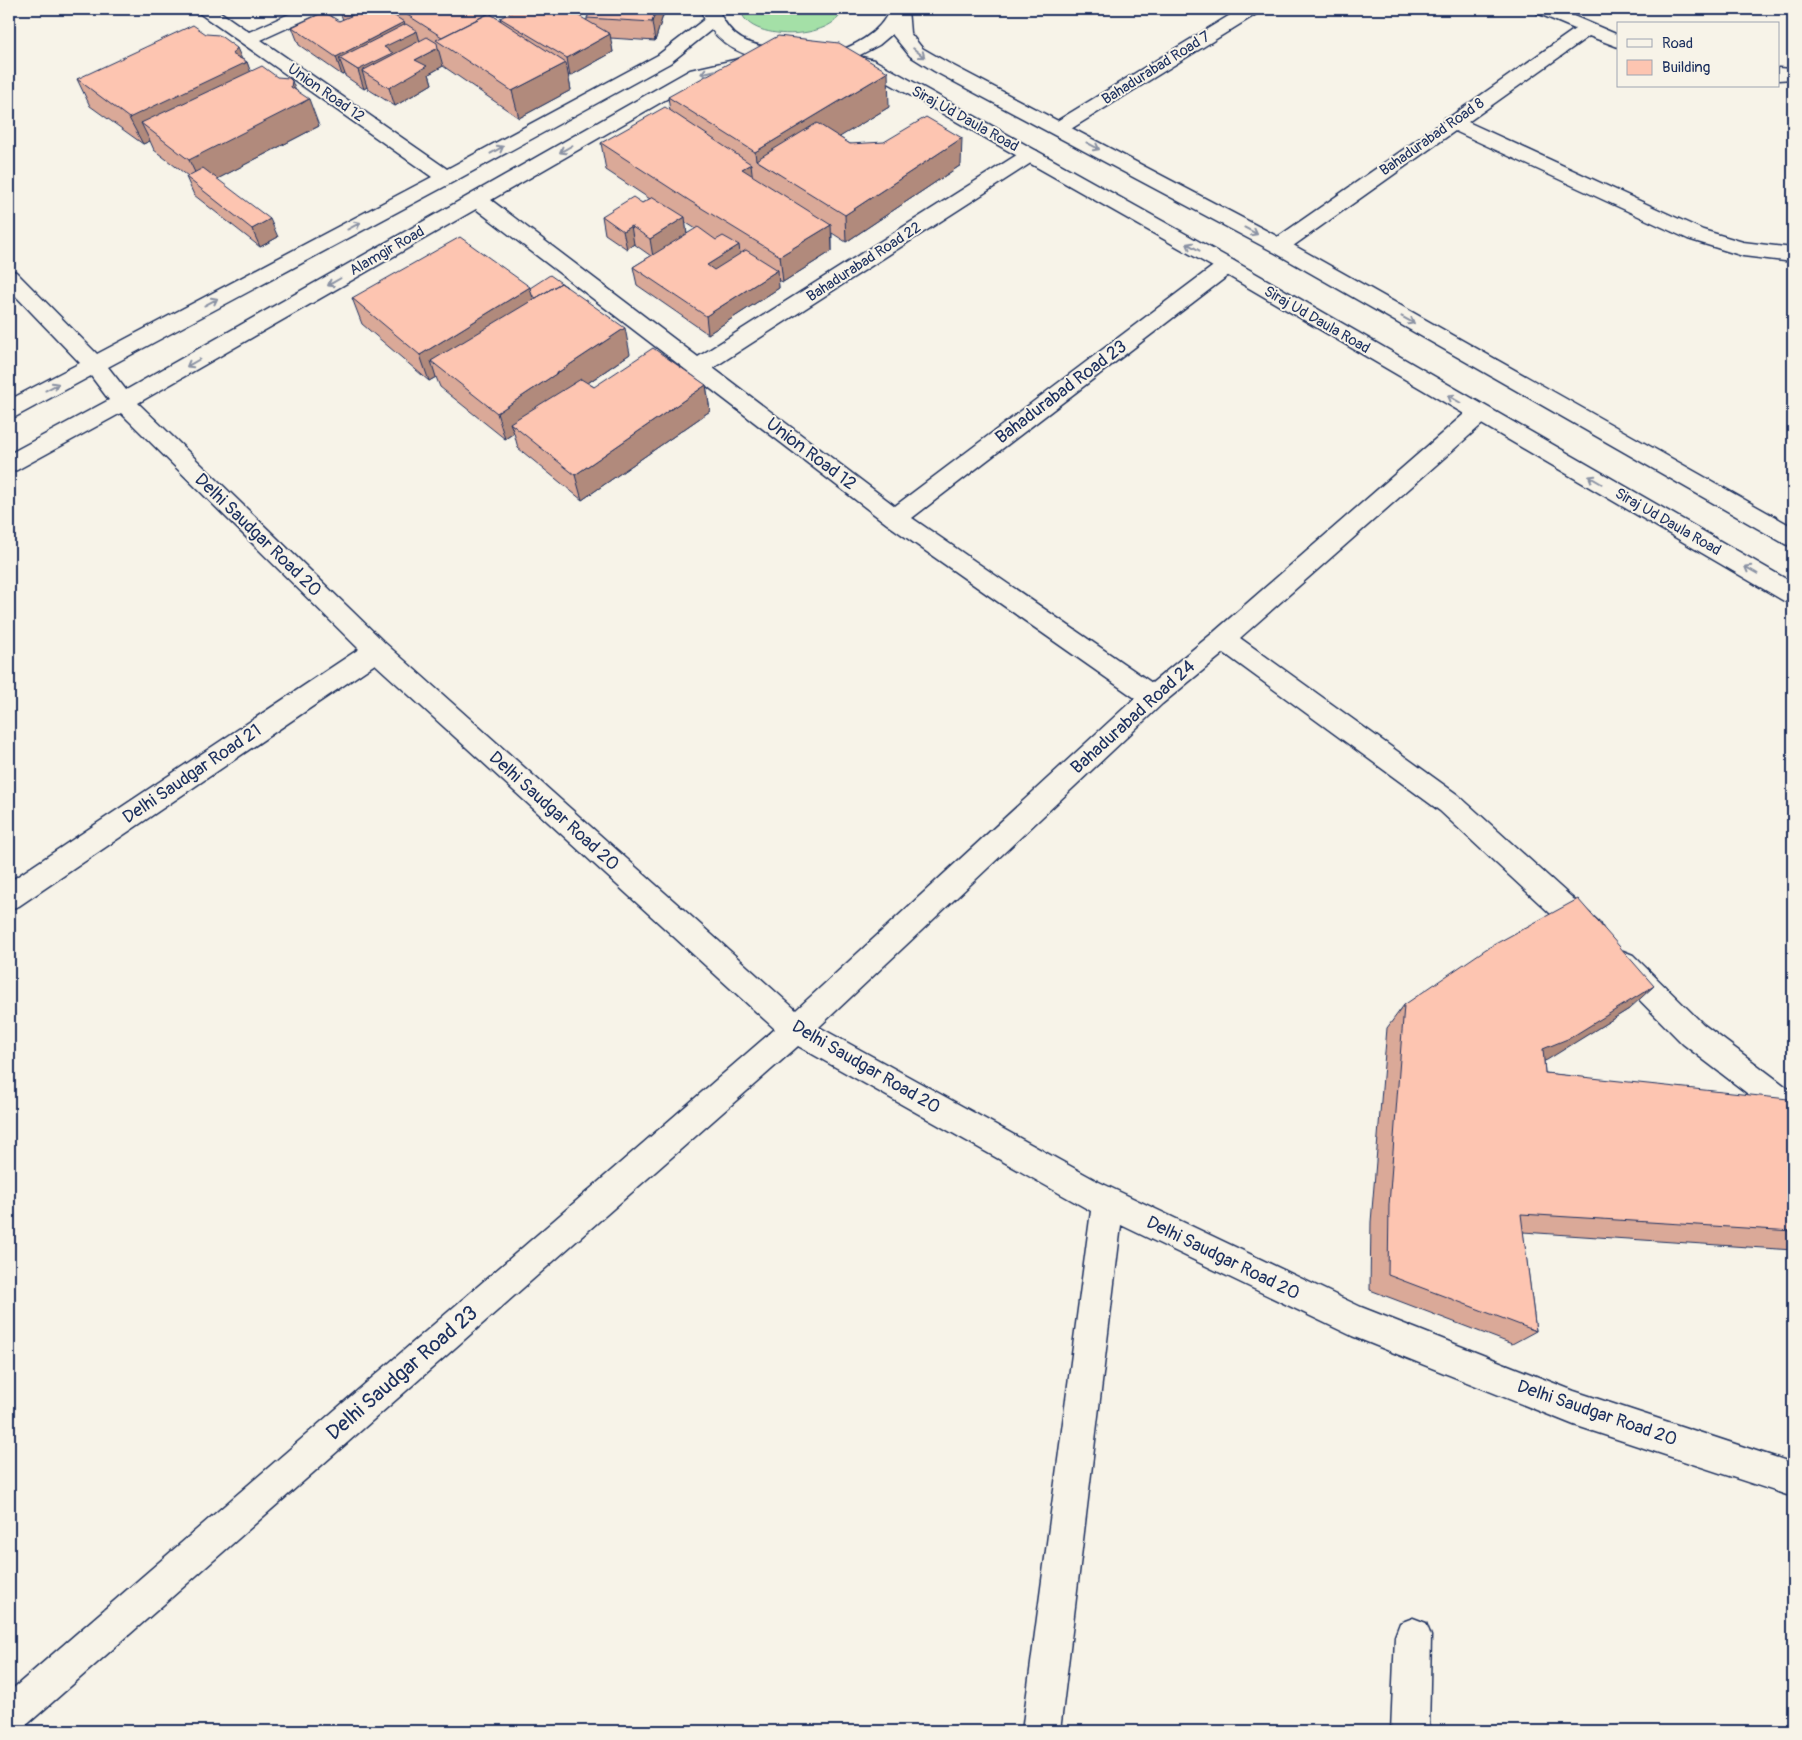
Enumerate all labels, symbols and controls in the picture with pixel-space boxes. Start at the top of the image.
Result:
legend [1617,22,1780,88]
street label: Bahadurabad Road 7 [1098,27,1214,109]
text: Road [1662,34,1693,53]
one-way arrow [912,47,925,58]
text: Building [1662,58,1710,77]
street label: Union Road 12 [284,60,368,126]
one-way arrow [701,67,717,77]
street label: Siraj Ud Daula Road [908,82,1022,156]
street label: Bahadurabad Road 8 [1376,94,1488,180]
one-way arrow [1085,141,1100,151]
one-way arrow [490,145,505,155]
one-way arrow [559,145,573,155]
street label: Bahadurabad Road 22 [803,218,925,306]
one-way arrow [347,221,361,231]
street label: Alamgir Road [346,222,428,280]
one-way arrow [1244,226,1259,236]
one-way arrow [1185,242,1200,252]
one-way arrow [326,277,341,287]
street label: Siraj Ud Daula Road [1261,282,1373,358]
one-way arrow [203,297,217,307]
one-way arrow [1400,316,1414,326]
street label: Bahadurabad Road 23 [991,335,1131,449]
one-way arrow [186,358,200,368]
one-way arrow [44,382,59,392]
one-way arrow [1447,394,1462,404]
street label: Union Road 12 [761,413,861,495]
street label: Delhi Saudgar Road 20 [190,468,326,602]
one-way arrow [1588,475,1602,485]
street label: Siraj Ud Daula Road [1612,484,1724,560]
one-way arrow [1744,565,1759,574]
street label: Bahadurabad Road 24 [1066,655,1200,779]
street label: Delhi Saudgar Road 21 [118,719,266,829]
street label: Delhi Saudgar Road 20 [484,746,624,876]
street label: Delhi Saudgar Road 20 [788,1015,944,1119]
street label: Delhi Saudgar Road 20 [1143,1211,1303,1305]
street label: Delhi Saudgar Road 23 [321,1300,483,1446]
street label: Delhi Saudgar Road 20 [1514,1375,1680,1451]

